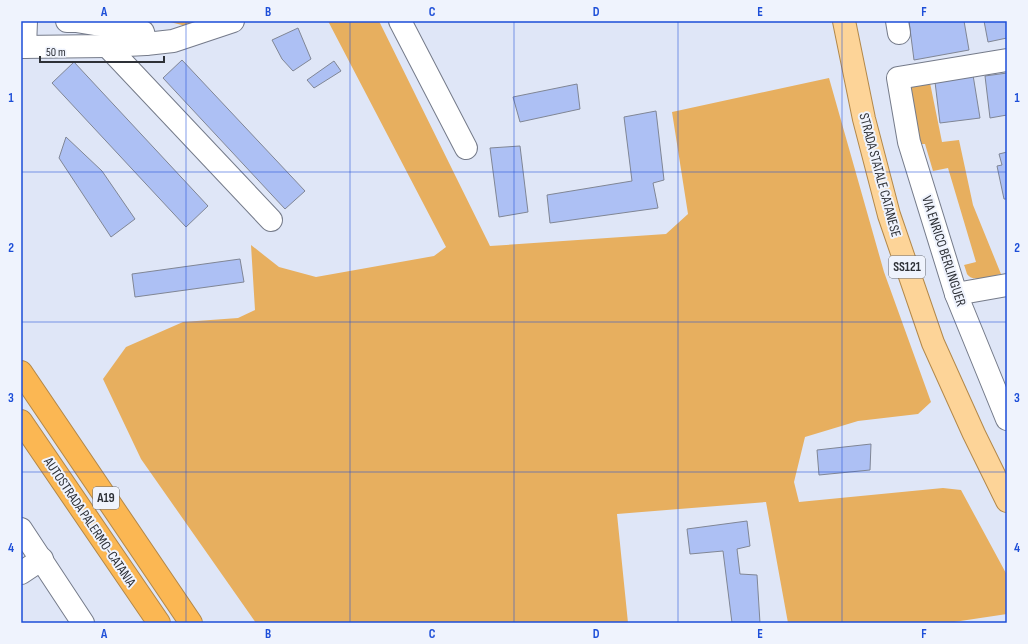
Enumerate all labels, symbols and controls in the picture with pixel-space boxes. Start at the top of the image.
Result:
text: A [100,4,108,20]
text: B [265,4,271,20]
text: C [429,4,436,20]
text: D [593,4,600,20]
text: E [757,4,763,20]
text: F [921,4,927,20]
scale bar [40,38,164,64]
text: 50 m [46,45,66,60]
text: 1 [8,90,14,106]
text: 1 [1014,90,1020,106]
street label: STRADA STATALE CATANESE [855,111,905,239]
street label: VIA ENRICO BERLINGUER [918,194,970,309]
text: 2 [8,240,14,256]
text: 2 [1014,240,1020,256]
road number: SS121 [889,256,925,278]
text: 3 [8,390,14,406]
text: 3 [1014,390,1020,406]
street label: AUTOSTRADA PALERMO-CATANIA [40,453,140,591]
road number: A19 [93,487,119,509]
text: 4 [8,540,14,556]
text: 4 [1014,540,1020,556]
text: A [100,626,108,642]
text: B [265,626,271,642]
text: C [429,626,436,642]
text: D [593,626,600,642]
text: E [757,626,763,642]
text: F [921,626,927,642]

